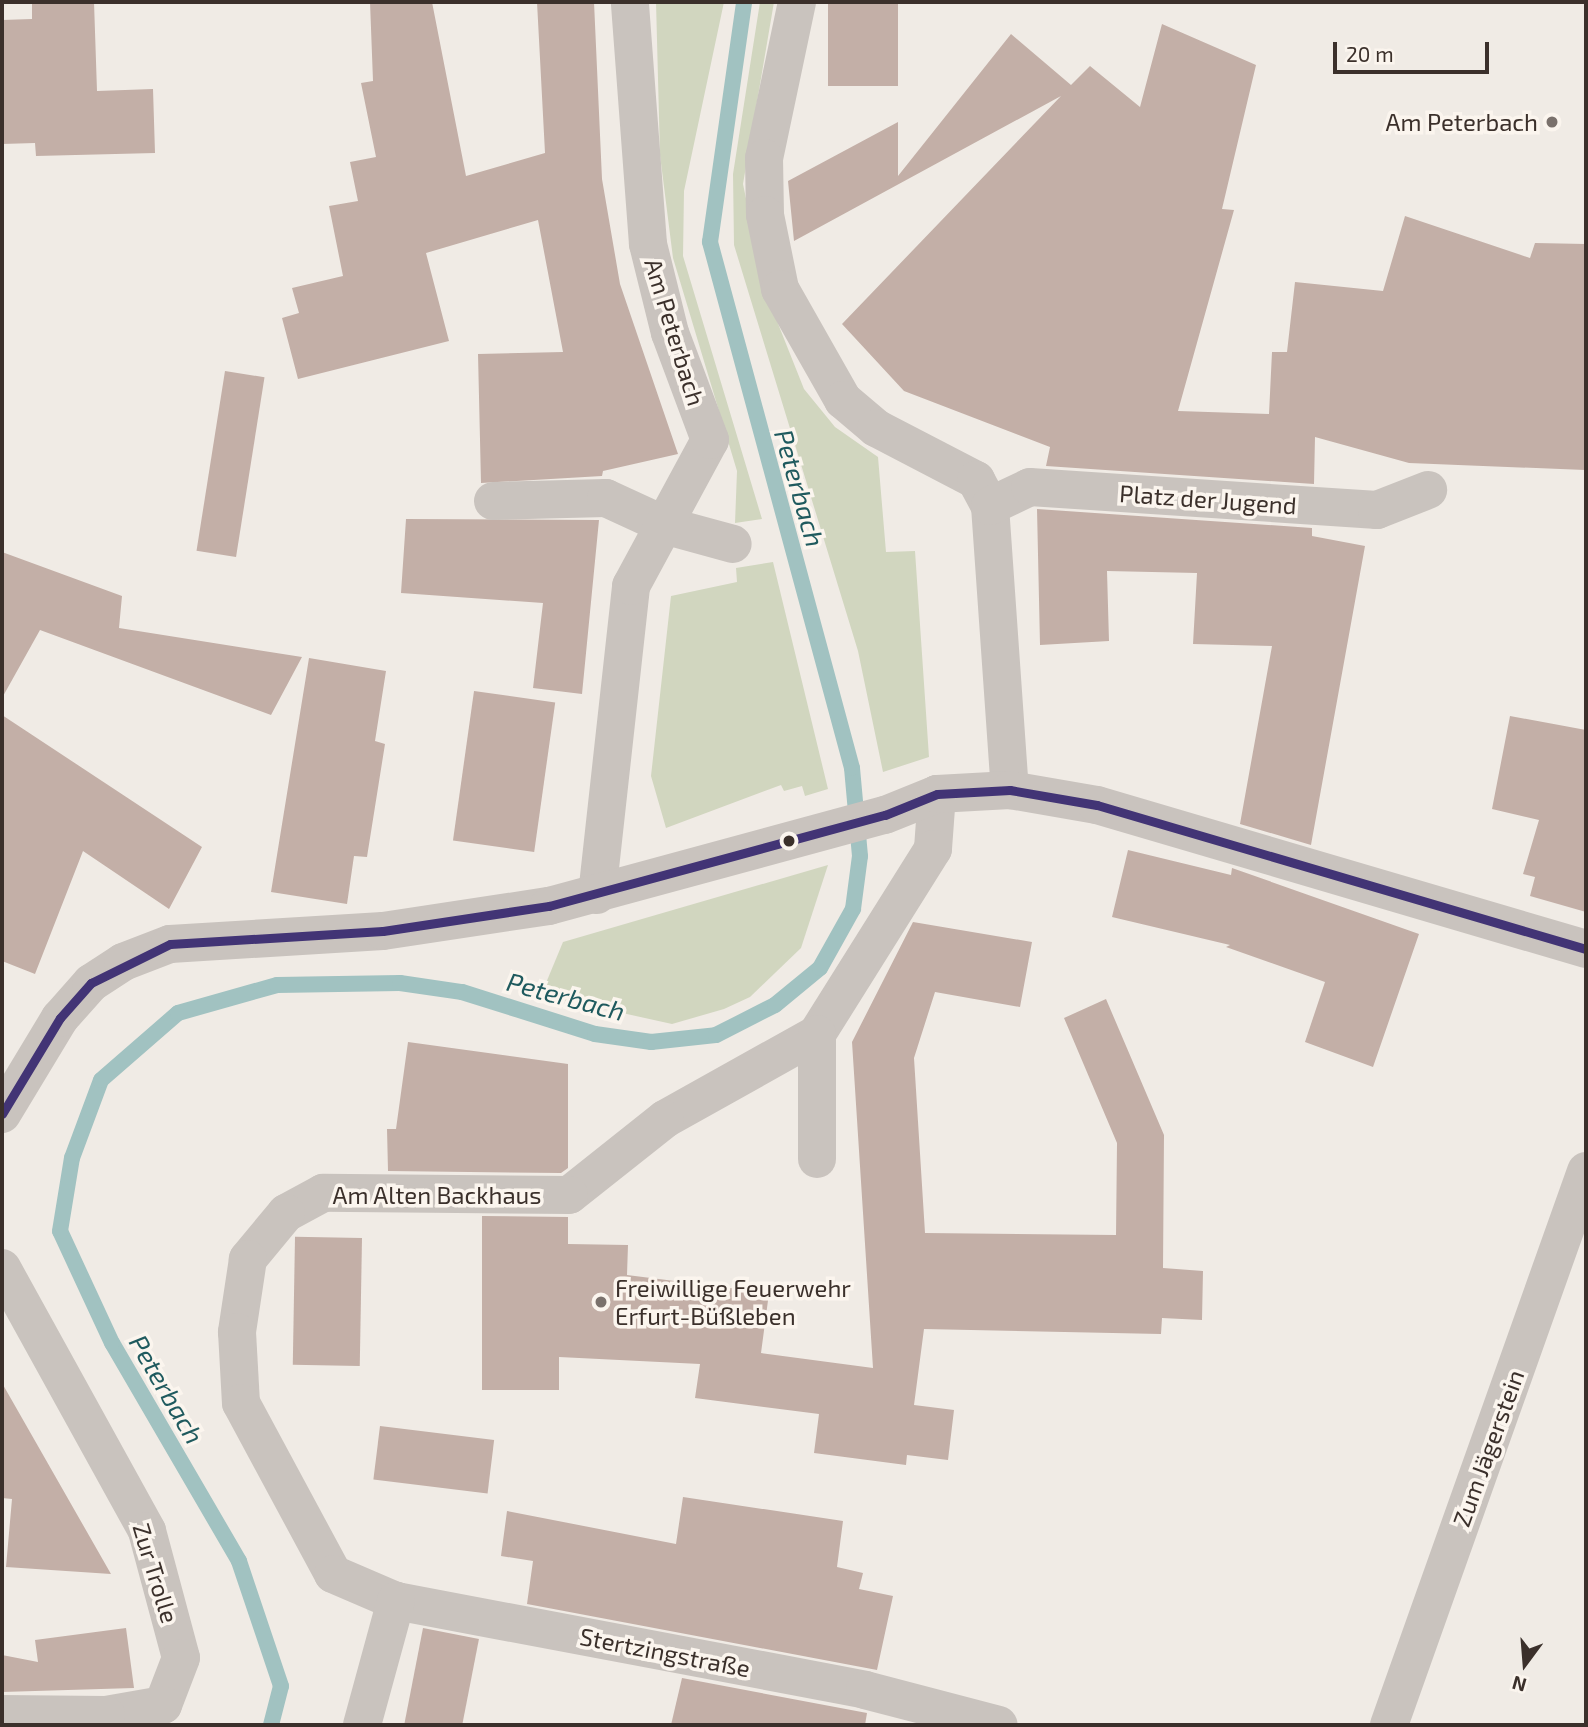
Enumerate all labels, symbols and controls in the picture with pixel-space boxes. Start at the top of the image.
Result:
scale bar [1336,28,1492,72]
text: 20 m [1346,41,1394,66]
place label: Am Peterbach [1386,108,1538,136]
marker: Am Peterbach [1544,114,1560,130]
street label: Am Peterbach [639,255,711,409]
water label: Peterbach [768,426,832,550]
street label: Platz der Jugend [1118,478,1298,520]
unlabelled marker [782,834,796,848]
water label: Peterbach [504,965,628,1027]
street label: Am Alten Backhaus [332,1181,542,1209]
place label: Freiwillige Feuerwehr Erfurt-Büßleben [615,1274,851,1330]
marker: Freiwillige Feuerwehr Erfurt-Büßleben [593,1294,609,1310]
water label: Peterbach [123,1329,211,1449]
street label: Zum Jägerstein [1446,1366,1530,1530]
street label: Zur Trolle [127,1519,185,1627]
street label: Stertzingstraße [577,1621,753,1683]
north arrow [1490,1629,1560,1699]
text: N [1509,1672,1529,1698]

